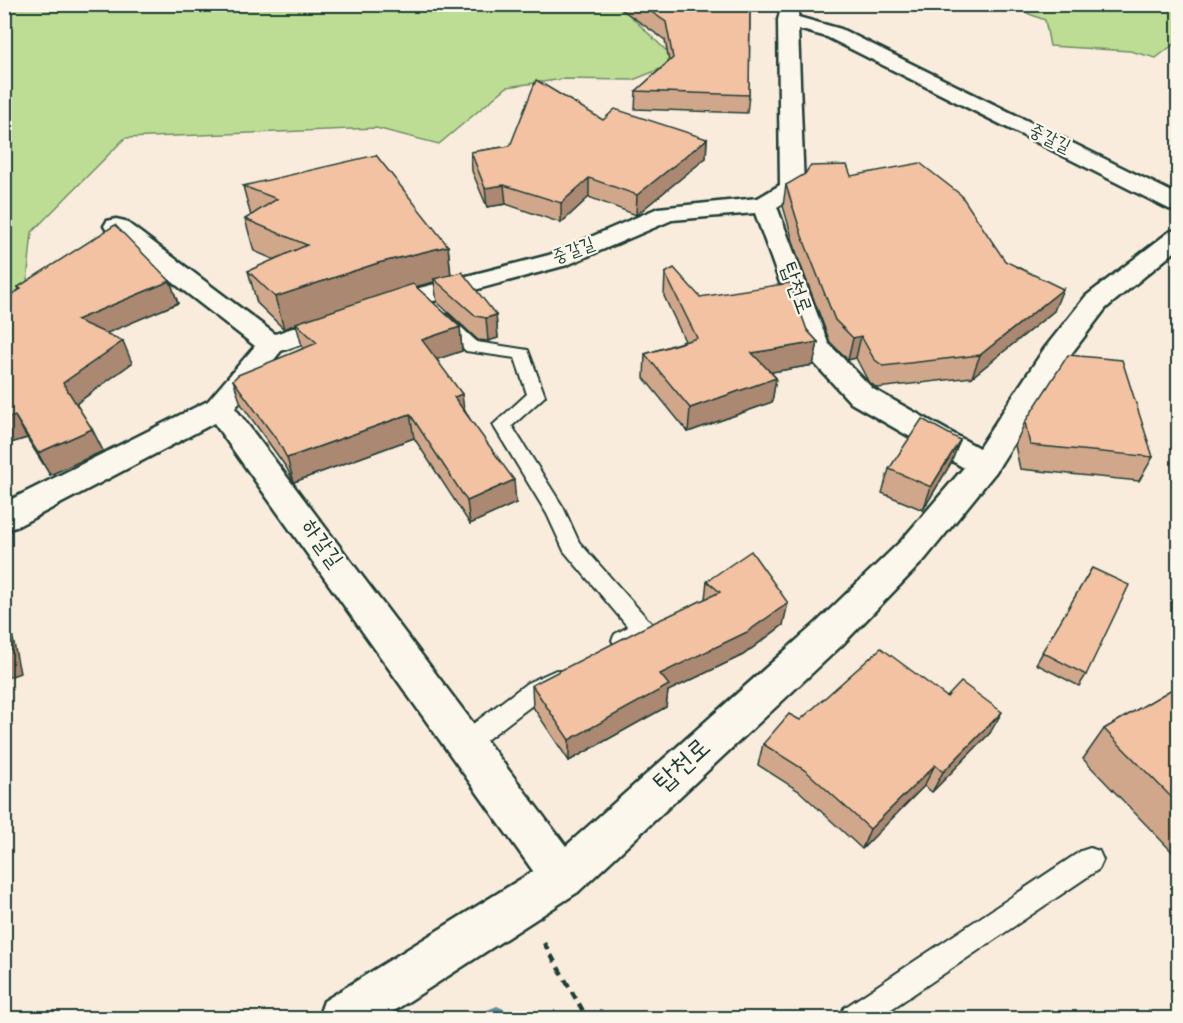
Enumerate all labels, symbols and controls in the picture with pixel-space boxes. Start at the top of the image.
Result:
street label: 중갈길 [1025,121,1074,159]
street label: 중갈길 [550,234,599,270]
street label: 탑천로 [773,260,815,318]
street label: 하갈길 [294,516,346,574]
street label: 탑천로 [649,733,719,801]

